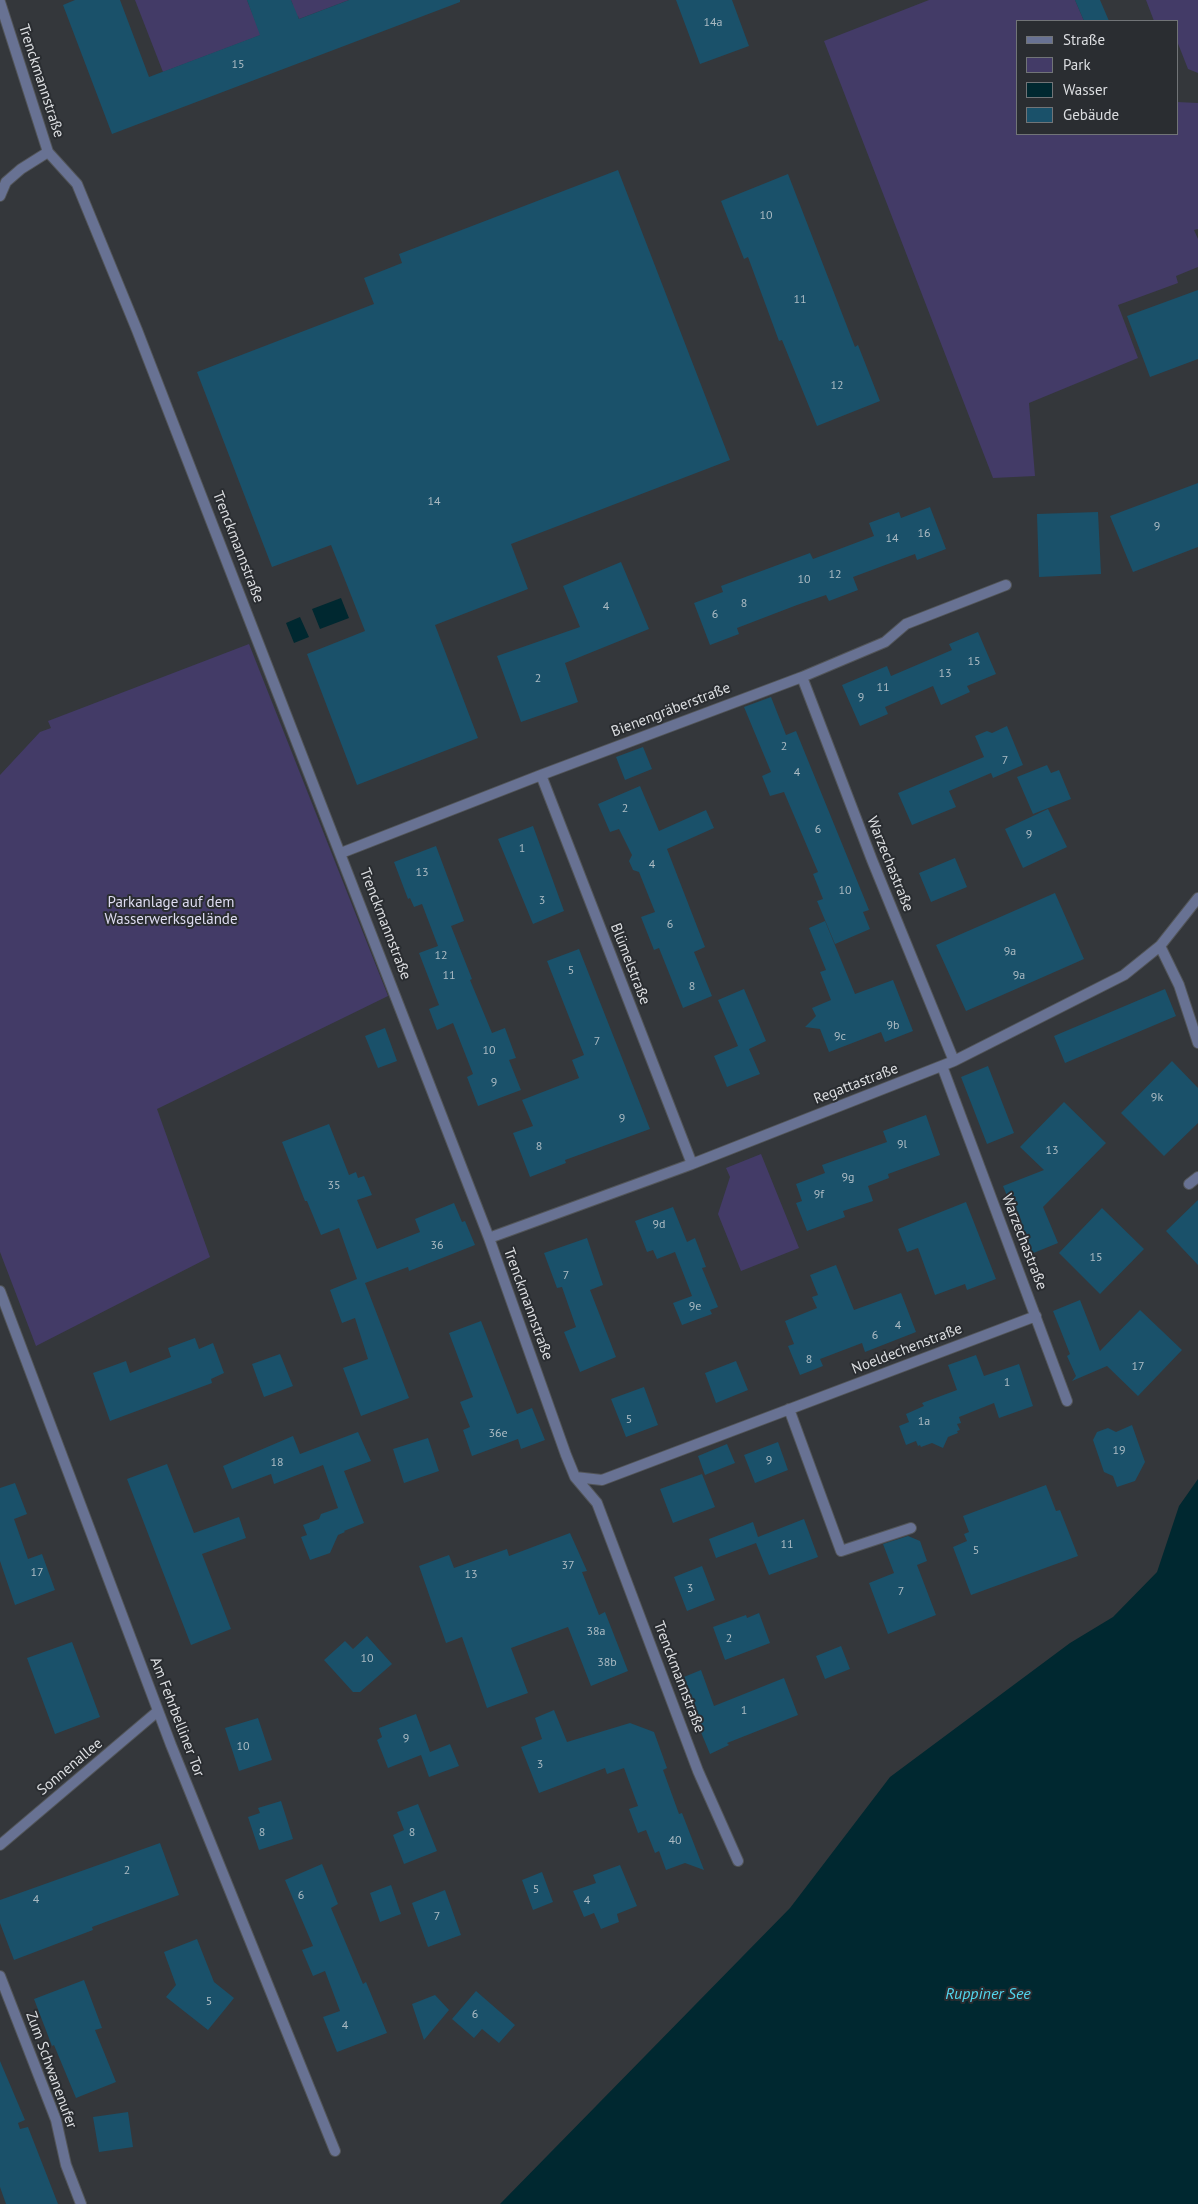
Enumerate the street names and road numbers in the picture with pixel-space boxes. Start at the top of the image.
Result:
street label: Trenckmannstraße [14,22,68,140]
street label: Trenckmannstraße [208,489,268,605]
street label: Bienengräberstraße [609,679,733,741]
street label: Warzechastraße [863,814,917,914]
street label: Trenckmannstraße [355,866,415,982]
street label: Blümelstraße [606,921,654,1007]
street label: Regattastraße [811,1060,901,1108]
street label: Warzechastraße [997,1192,1051,1292]
street label: Trenckmannstraße [499,1245,557,1363]
street label: Noeldechenstraße [849,1320,965,1378]
street label: Trenckmannstraße [649,1619,709,1735]
street label: Am Fehrbelliner Tor [146,1655,208,1779]
street label: Sonnenallee [34,1735,106,1799]
street label: Zum Schwanenufer [22,2009,80,2131]

